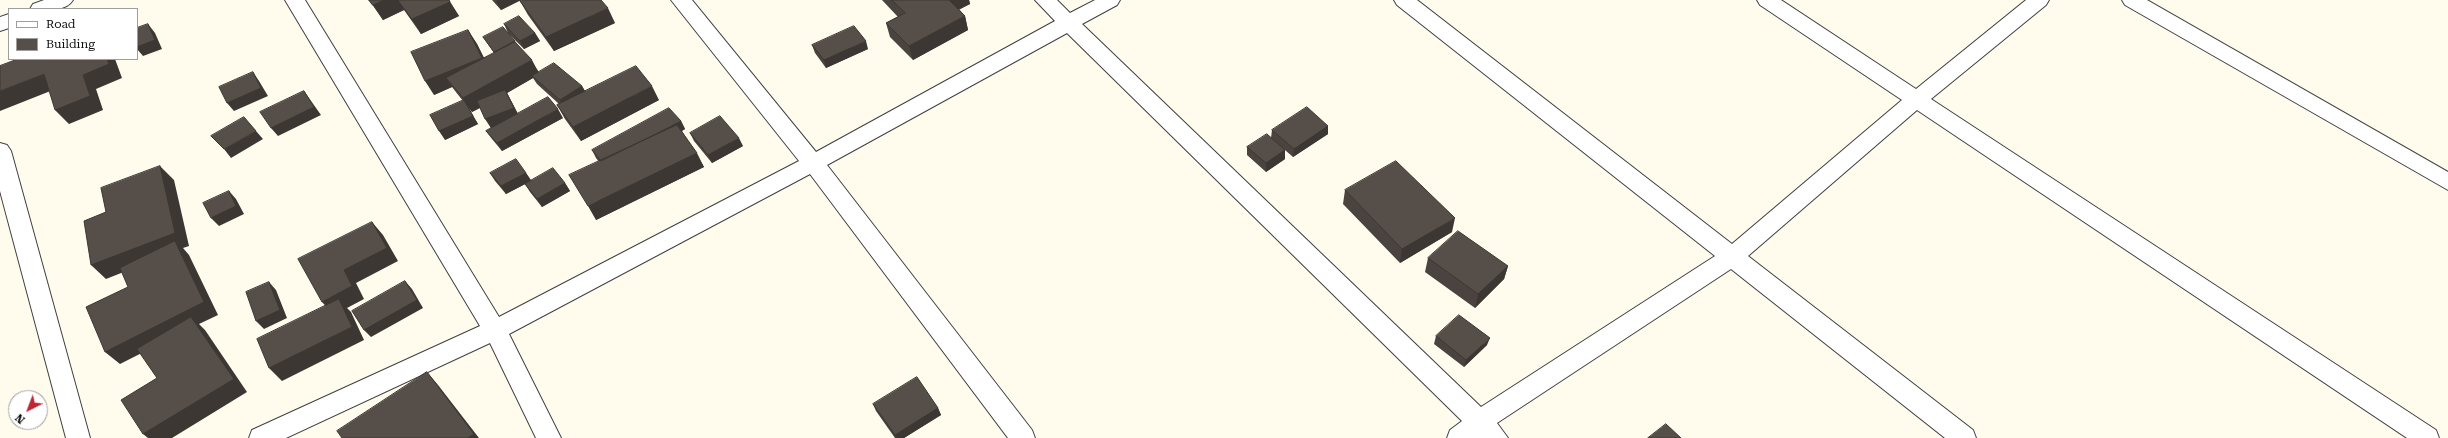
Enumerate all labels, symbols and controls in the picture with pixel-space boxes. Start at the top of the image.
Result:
legend [8,8,138,60]
text: Road [46,17,75,31]
text: Building [46,37,95,51]
north arrow [8,390,48,430]
text: N [13,411,28,426]

